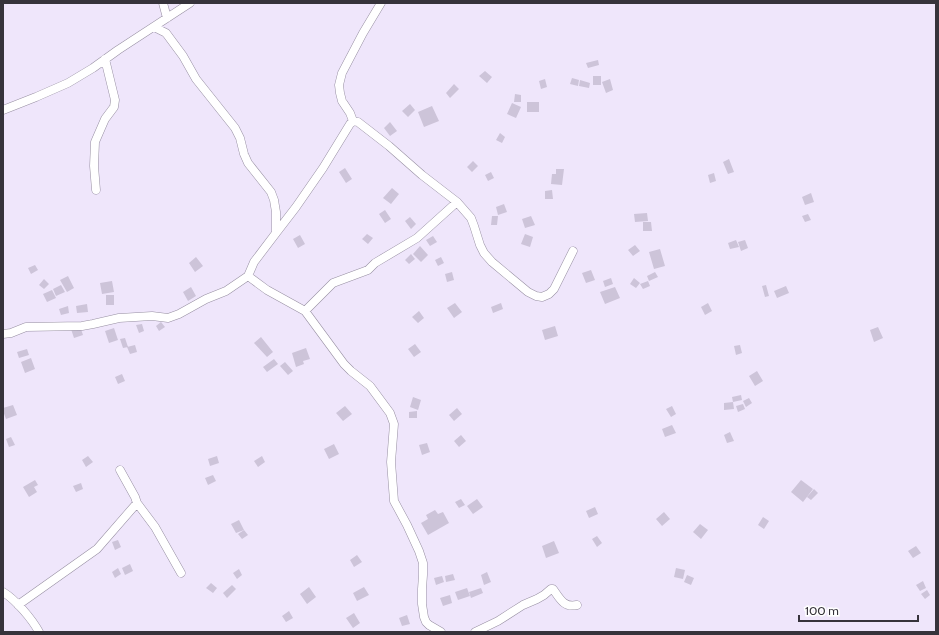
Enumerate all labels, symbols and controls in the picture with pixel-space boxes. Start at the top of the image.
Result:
scale bar [799,597,918,623]
text: 100 m [805,603,839,618]

